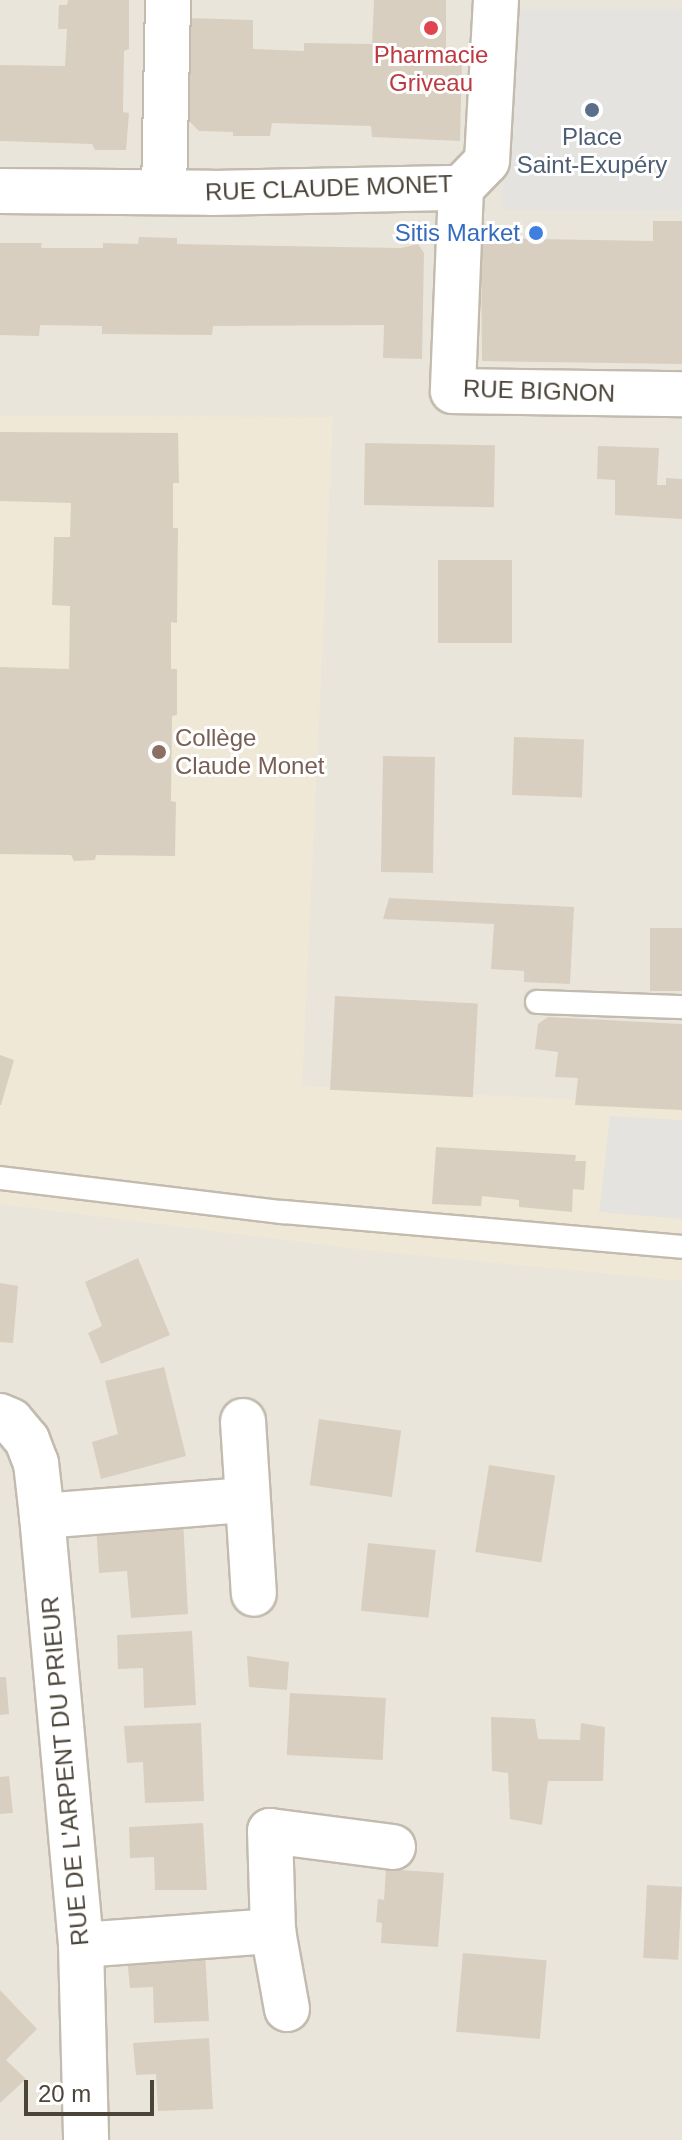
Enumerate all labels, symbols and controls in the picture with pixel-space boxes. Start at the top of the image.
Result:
marker: Pharmacie Griveau [422,19,440,37]
place label: Pharmacie Griveau [374,41,488,97]
marker: Place Saint-Exupéry [583,101,601,119]
place label: Place Saint-Exupéry [517,123,667,179]
street label: RUE CLAUDE MONET [205,169,453,207]
place label: Sitis Market [395,219,520,247]
marker: Sitis Market [527,224,545,242]
street label: RUE BIGNON [463,374,615,408]
place label: Collège Claude Monet [175,724,324,780]
marker: Collège Claude Monet [150,743,168,761]
street label: RUE DE L'ARPENT DU PRIEUR [35,1595,95,1947]
scale bar [28,2064,158,2114]
text: 20 m [38,2080,91,2107]

